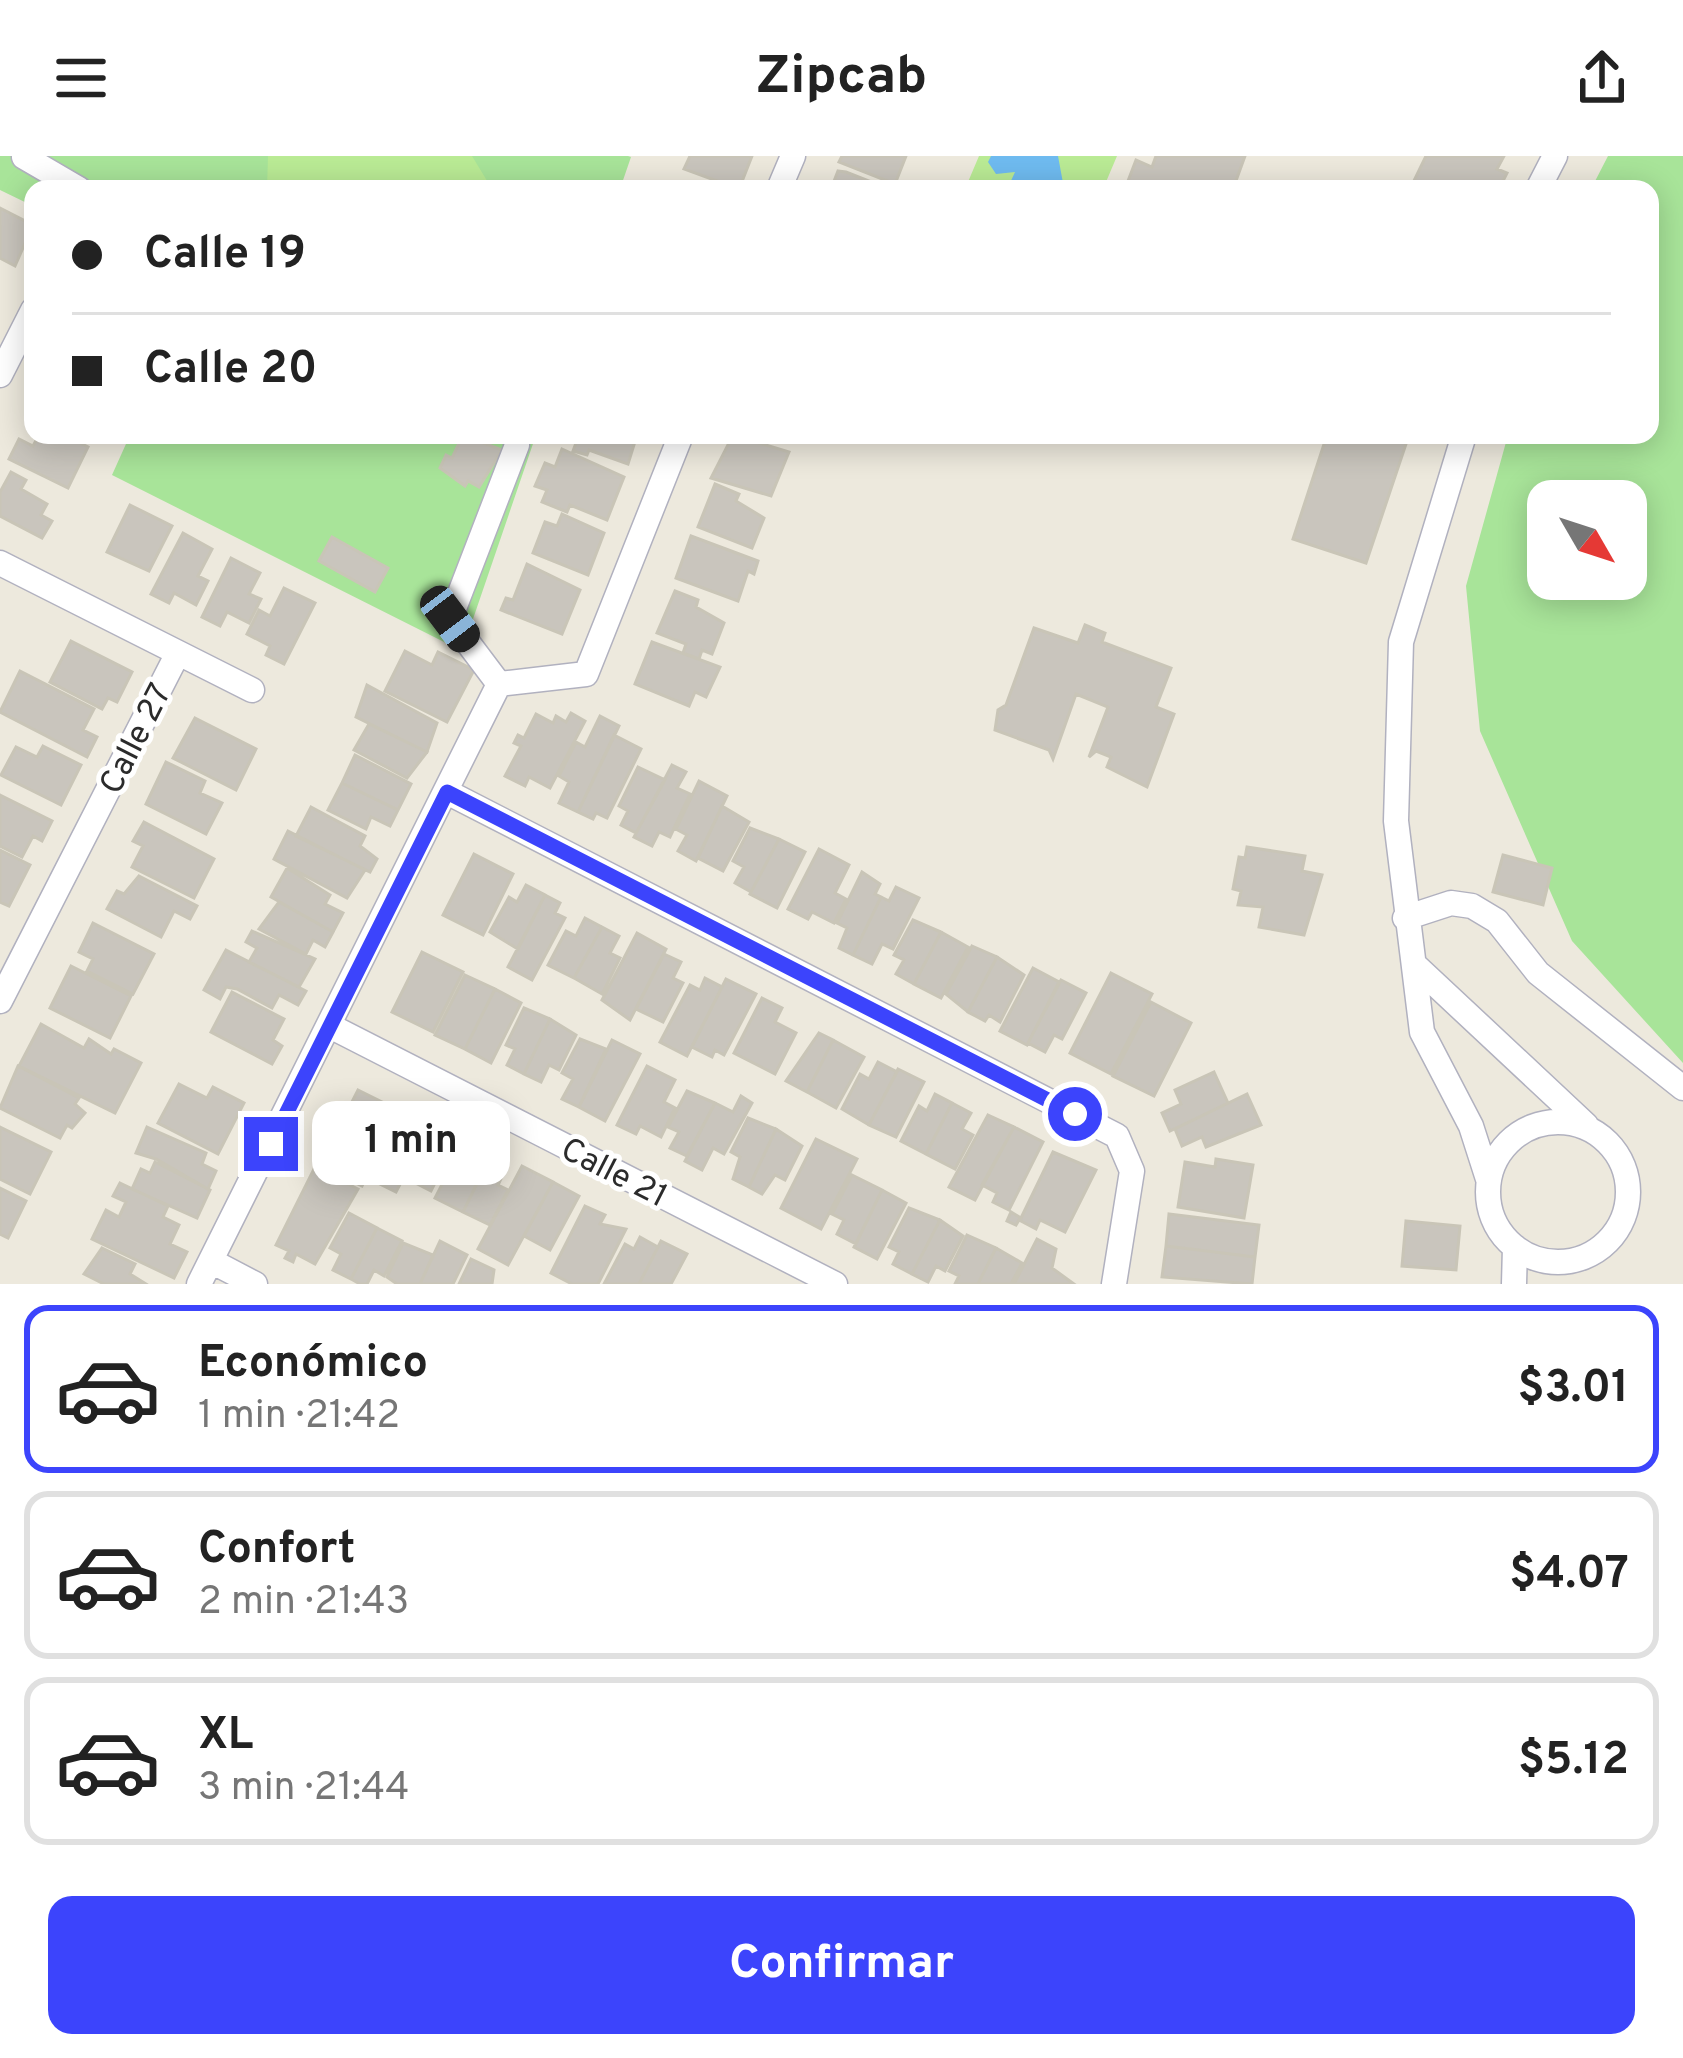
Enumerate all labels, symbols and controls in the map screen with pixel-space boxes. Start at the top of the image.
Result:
text: Zipcab [756,44,927,113]
icon: menu [48,45,114,111]
icon: share [1569,45,1635,111]
text: Calle 19 [144,227,306,284]
text: Calle 20 [144,342,317,399]
north arrow [1527,480,1647,600]
map controls [1527,480,1647,600]
car [414,579,486,659]
street label: Calle 27 [92,677,183,802]
route start [1048,1087,1102,1141]
callout: 1 min [313,1102,511,1186]
route end [244,1117,298,1171]
text: 1 min [364,1118,458,1167]
street label: Calle 21 [553,1130,674,1219]
icon: car [54,1335,162,1443]
text: Económico [198,1336,428,1393]
text: $3.01 [1517,1361,1629,1418]
text: 1 min · 21:42 [198,1393,400,1442]
icon: car [54,1521,162,1629]
text: Confort [198,1522,355,1579]
text: $4.07 [1509,1547,1629,1604]
text: 2 min · 21:43 [198,1579,409,1628]
icon: car [54,1707,162,1815]
text: XL [198,1708,253,1765]
text: $5.12 [1518,1733,1629,1790]
text: 3 min · 21:44 [198,1765,410,1814]
button: Confirmar [48,1896,1635,2034]

